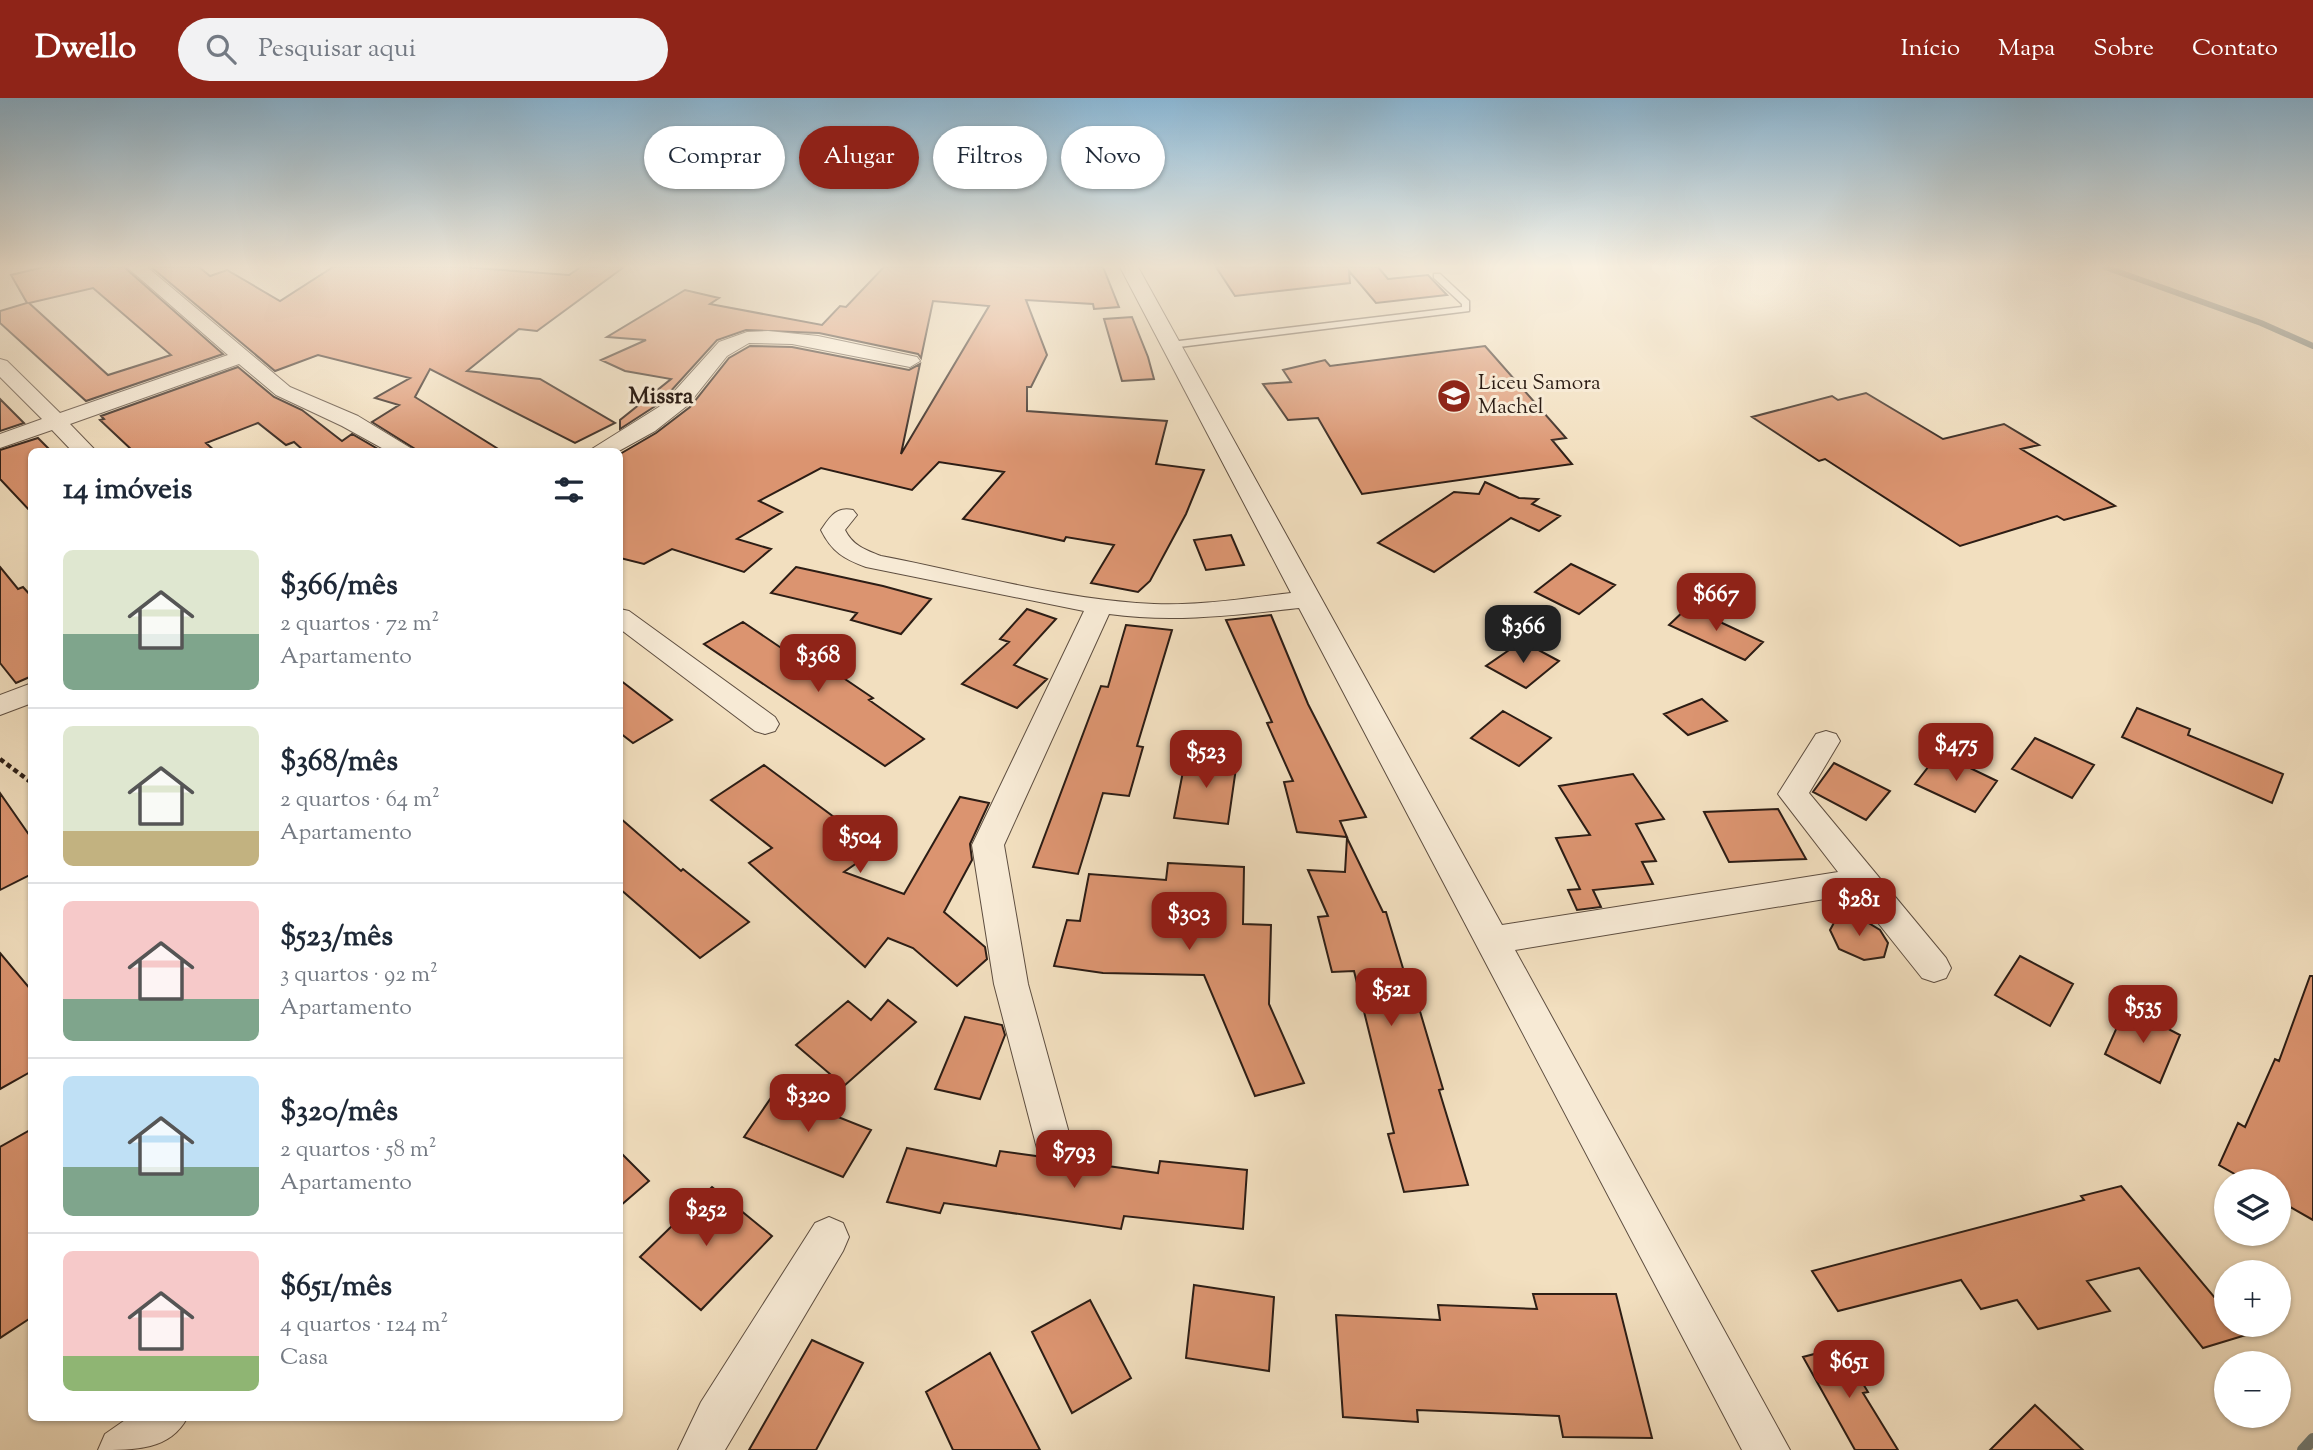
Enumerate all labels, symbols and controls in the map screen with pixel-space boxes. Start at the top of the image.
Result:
search box [178,18,668,81]
text: Dwello [35,25,136,73]
icon: search [202,30,240,68]
text: Pesquisar aqui [258,31,416,68]
text: Início [1901,32,1960,66]
text: Mapa [1998,32,2055,66]
text: Sobre [2093,32,2154,66]
text: Contato [2192,32,2278,66]
chip: Comprar [644,126,785,189]
chip: Alugar [799,126,919,189]
chip: Filtros [933,126,1047,189]
chip: Novo [1061,126,1165,189]
place label: Liceu Samora Machel [1478,369,1601,423]
school or university icon: Liceu Samora Machel [1435,377,1473,415]
district label: Missra [629,381,694,414]
text: 14 imóveis [63,469,192,512]
icon: filters [550,471,588,509]
text: $366/mês [280,565,398,608]
pin: $667 [1675,574,1757,633]
icon: home [119,578,203,662]
text: $667 [1693,579,1739,612]
pin: $366 [1482,606,1564,665]
text: 2 quartos · 72 m² [280,608,439,641]
text: $366 [1501,611,1545,644]
pin: $368 [777,634,859,694]
text: $368 [796,640,840,673]
text: Apartamento [280,641,412,674]
pin: $475 [1915,724,1997,783]
text: $475 [1934,729,1978,762]
pin: $523 [1165,730,1247,790]
text: $523 [1186,736,1226,769]
text: $368/mês [280,741,398,784]
icon: home [119,754,203,838]
text: 2 quartos · 64 m² [280,784,440,817]
pin: $504 [819,816,901,875]
text: Apartamento [280,817,412,850]
text: $504 [839,821,881,854]
pin: $281 [1818,878,1900,938]
text: $281 [1838,884,1880,917]
pin: $303 [1148,892,1230,952]
text: $303 [1168,898,1210,931]
text: $523/mês [280,916,393,959]
icon: home [119,929,203,1013]
text: 3 quartos · 92 m² [280,959,438,992]
pin: $521 [1350,968,1432,1028]
text: $521 [1372,974,1410,1007]
pin: $535 [2102,986,2184,1045]
text: $535 [2124,991,2162,1024]
text: Apartamento [280,992,412,1025]
pin: $320 [767,1074,849,1134]
text: $320 [786,1080,830,1113]
text: $320/mês [280,1091,398,1134]
icon: home [119,1104,203,1188]
pin: $793 [1033,1130,1115,1190]
text: 2 quartos · 58 m² [280,1134,437,1167]
text: $793 [1052,1136,1096,1169]
text: Apartamento [280,1167,412,1200]
map controls [2214,1169,2291,1428]
button: layers [2214,1169,2291,1246]
pin: $252 [665,1188,747,1248]
text: $252 [685,1194,727,1227]
button: + [2214,1260,2291,1337]
text: $651/mês [280,1266,392,1309]
icon: home [119,1279,203,1363]
text: 4 quartos · 124 m² [280,1309,448,1342]
pin: $651 [1808,1340,1890,1400]
text: Casa [280,1342,328,1375]
text: $651 [1829,1346,1869,1379]
button: − [2214,1351,2291,1428]

